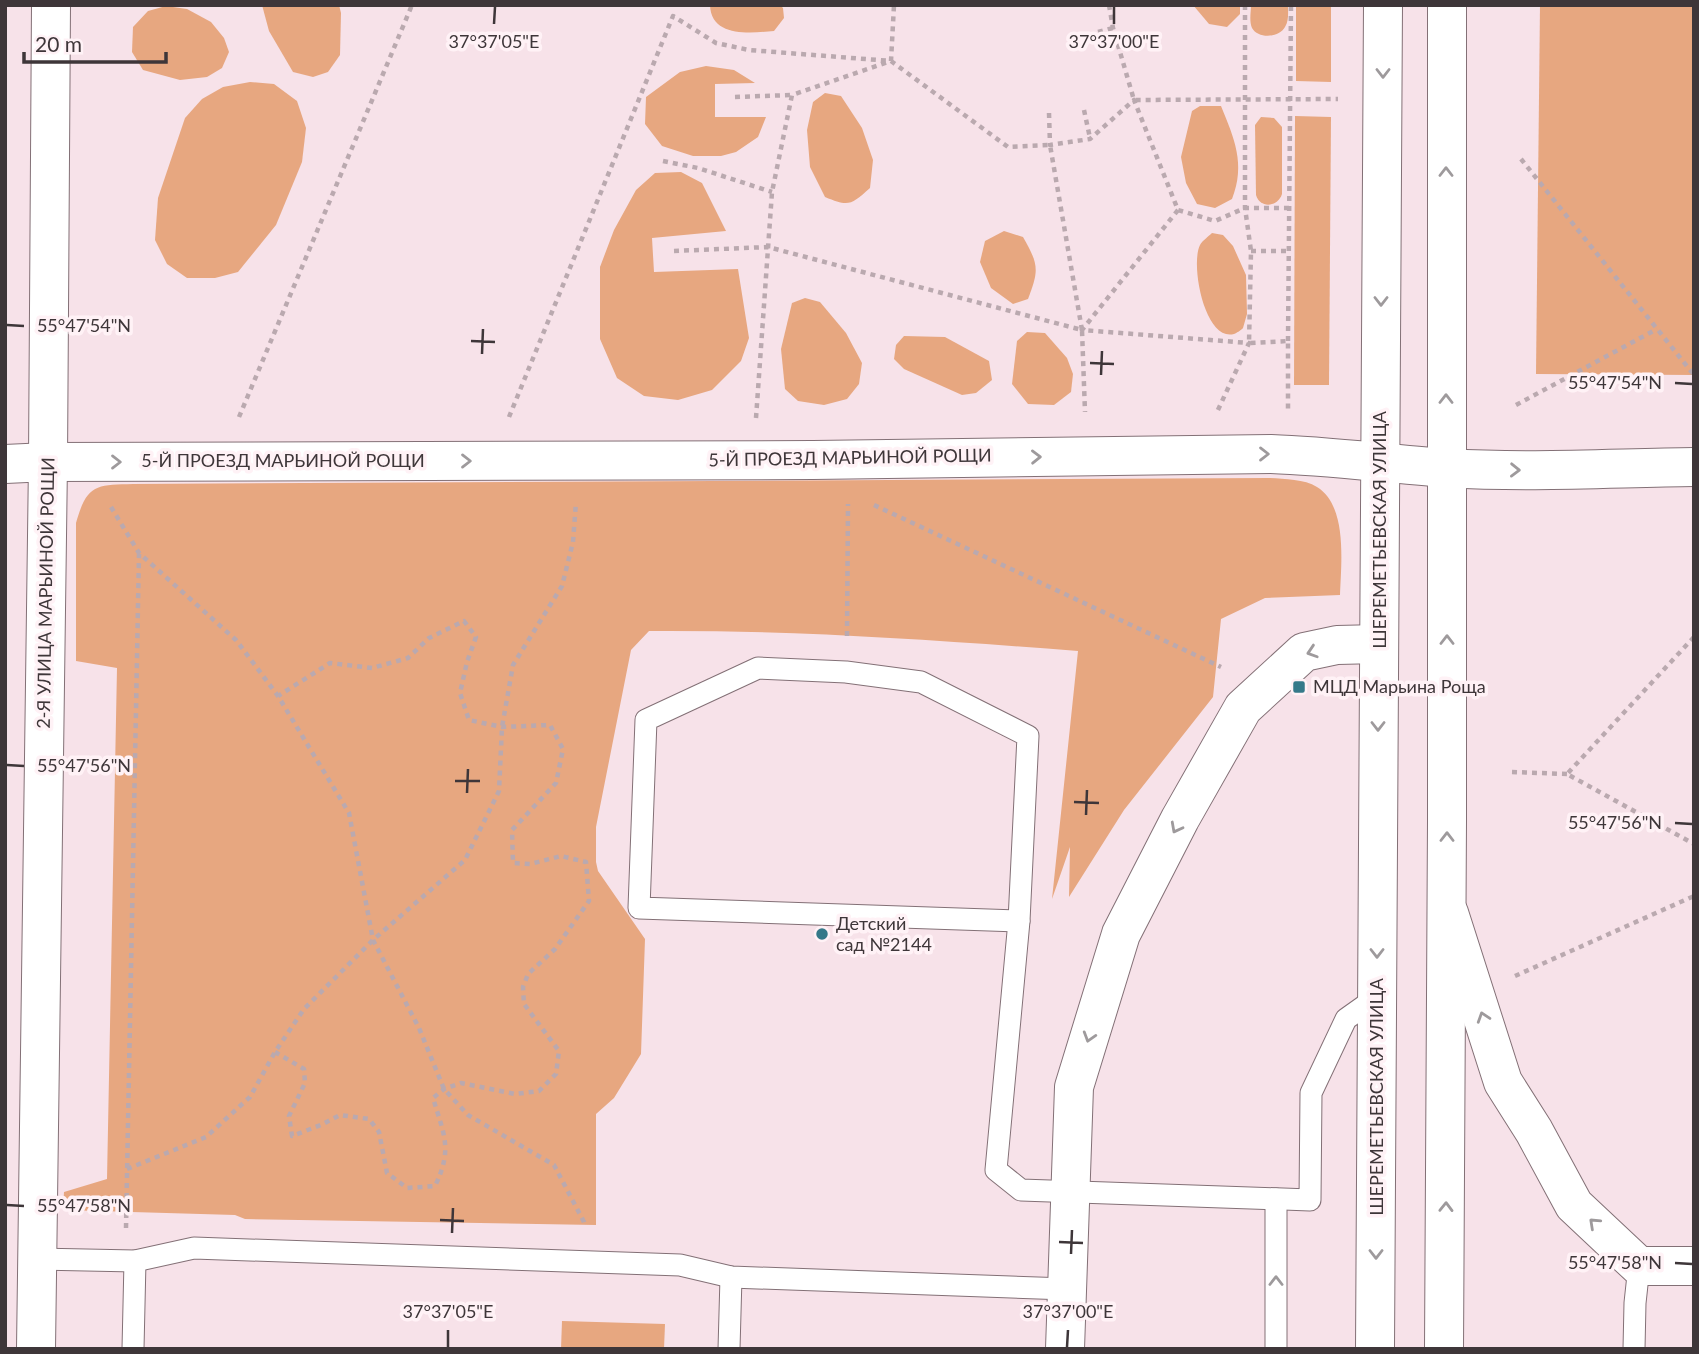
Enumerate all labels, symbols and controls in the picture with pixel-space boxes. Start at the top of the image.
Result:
scale bar [24,21,166,65]
text: 37°37'05"E [449,30,539,52]
text: 37°37'00"E [1069,30,1159,52]
text: 20 m [35,31,82,56]
one-way arrow [1375,69,1391,79]
one-way arrow [1439,166,1454,177]
one-way arrow [1373,296,1389,307]
text: 55°47'54"N [37,314,131,336]
text: 55°47'54"N [1568,371,1662,393]
one-way arrow [1438,394,1454,404]
street label: ШЕРЕМЕТЬЕВСКАЯ УЛИЦА [1368,410,1390,649]
street label: 5-Й ПРОЕЗД МАРЬИНОЙ РОЩИ [708,444,992,470]
one-way arrow [1259,446,1269,462]
street label: 5-Й ПРОЕЗД МАРЬИНОЙ РОЩИ [141,449,425,471]
one-way arrow [1031,449,1042,464]
one-way arrow [461,453,472,469]
one-way arrow [111,454,122,470]
street label: 2-Я УЛИЦА МАРЬИНОЙ РОЩИ [32,457,58,729]
one-way arrow [1510,462,1520,478]
one-way arrow [1439,634,1455,645]
one-way arrow [1306,643,1318,658]
place label: МЦД Марьина Роща [1313,675,1486,697]
marker: МЦД Марьина Роща [1291,679,1307,695]
one-way arrow [1370,721,1386,731]
text: 55°47'56"N [37,754,131,776]
text: 55°47'56"N [1568,811,1662,833]
one-way arrow [1171,821,1184,833]
one-way arrow [1439,832,1455,842]
place label: Детский сад №2144 [836,912,932,955]
marker: Детский сад №2144 [814,926,830,942]
one-way arrow [1369,948,1385,959]
street label: ШЕРЕМЕТЬЕВСКАЯ УЛИЦА [1365,977,1387,1216]
one-way arrow [1476,1011,1491,1023]
one-way arrow [1083,1031,1098,1043]
text: 55°47'58"N [37,1194,131,1216]
one-way arrow [1438,1201,1453,1212]
one-way arrow [1589,1219,1602,1232]
one-way arrow [1368,1249,1384,1260]
text: 55°47'58"N [1568,1251,1662,1273]
one-way arrow [1268,1275,1284,1285]
text: 37°37'05"E [403,1300,493,1322]
text: 37°37'00"E [1023,1300,1113,1322]

